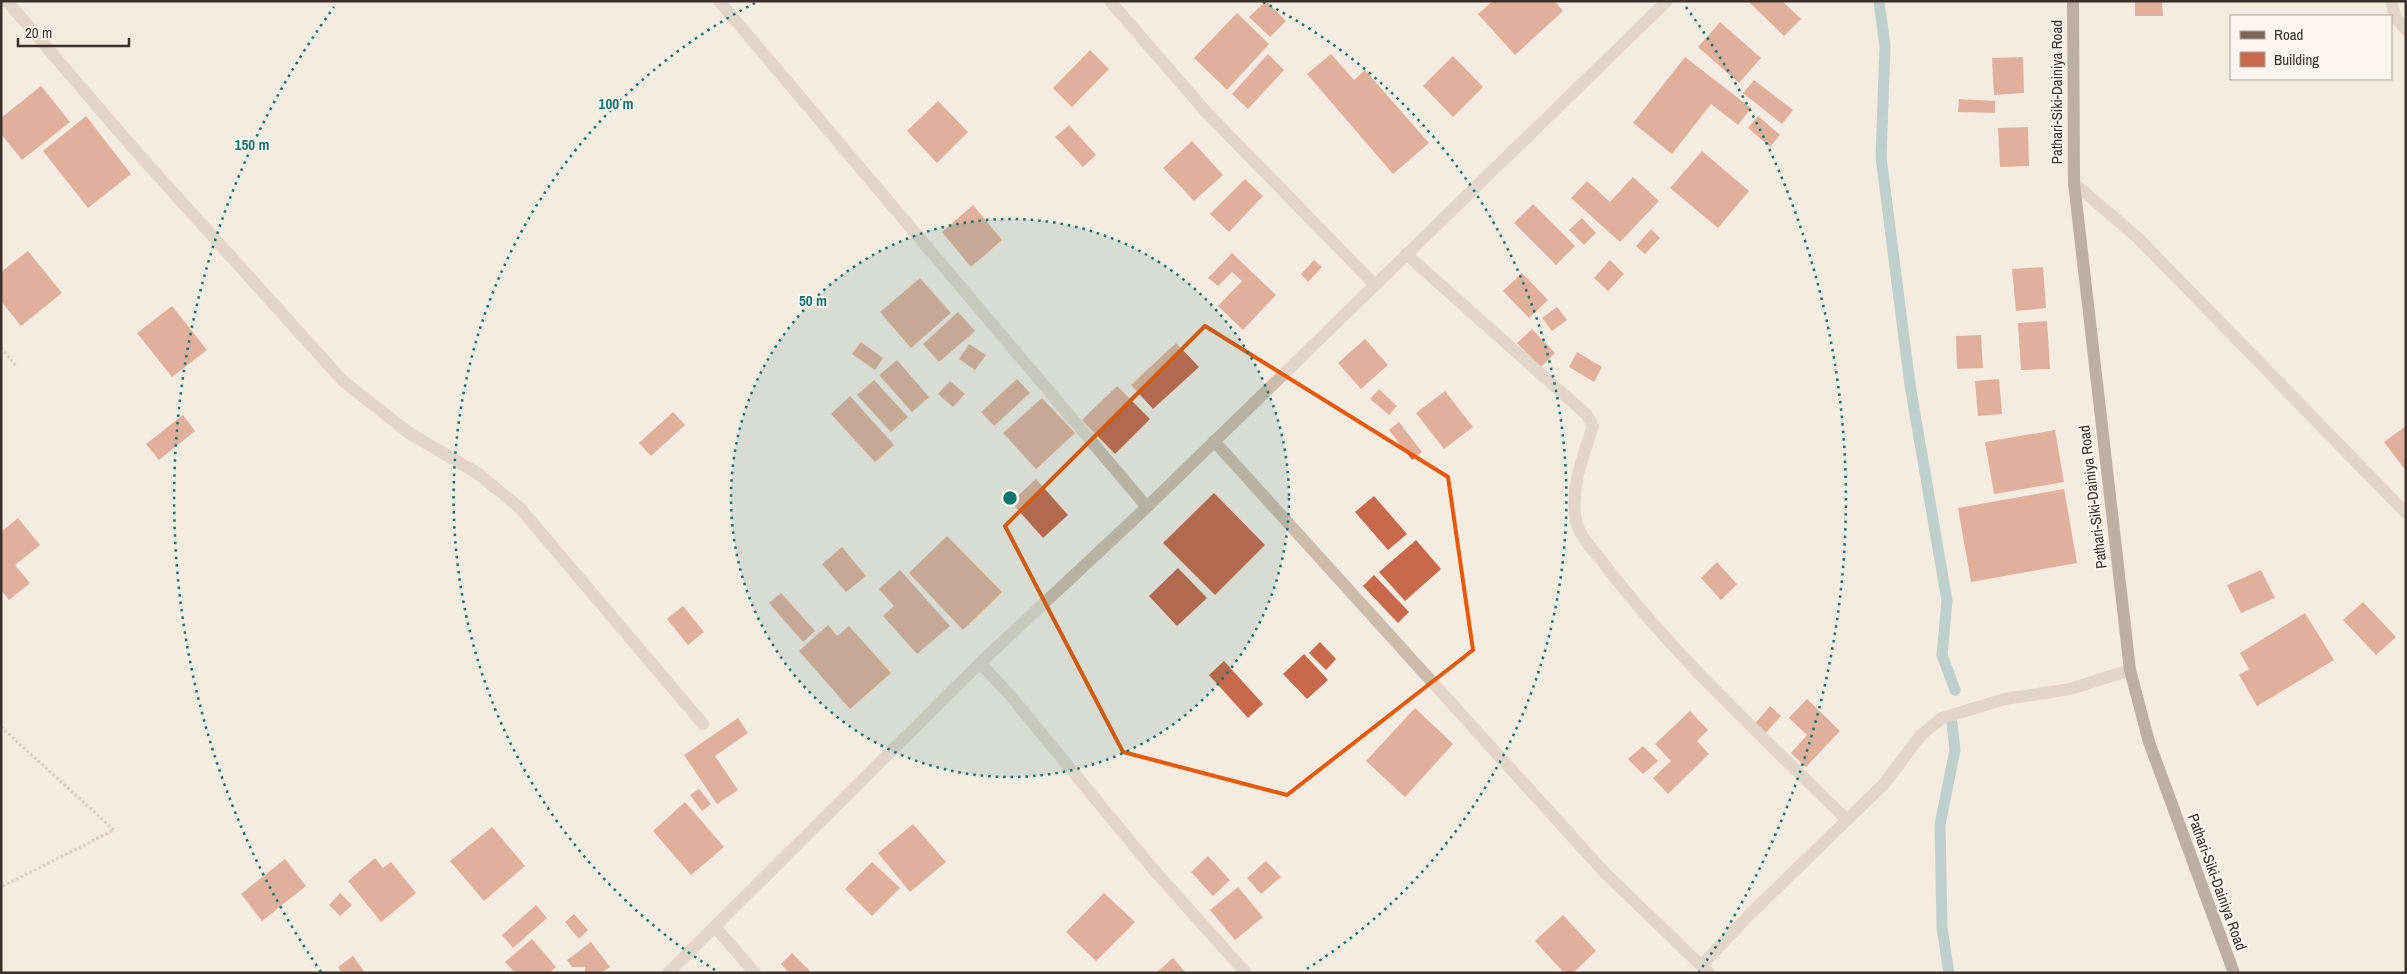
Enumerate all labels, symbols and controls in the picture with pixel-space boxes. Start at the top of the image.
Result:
scale bar [18,15,129,47]
legend [2230,15,2392,80]
street label: Pathari-Siki-Dainiya Road [2046,20,2067,164]
text: 20 m [25,22,52,43]
text: Road [2274,24,2303,45]
text: Building [2274,49,2319,70]
text: 100 m [599,93,633,114]
text: 150 m [235,134,269,155]
text: 50 m [799,290,827,311]
street label: Pathari-Siki-Dainiya Road [2073,424,2112,570]
centre of rings [1001,489,1019,507]
street label: Pathari-Siki-Dainiya Road [2183,810,2252,953]

